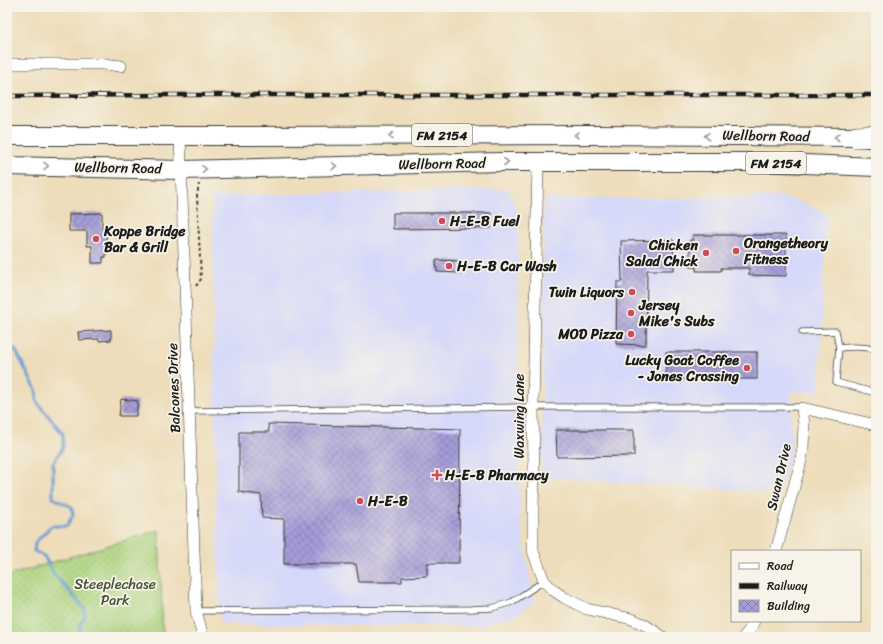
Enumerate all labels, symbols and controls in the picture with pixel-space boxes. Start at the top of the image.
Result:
street label: Wellborn Road [722,123,811,149]
road number: FM 2154 [412,124,472,146]
one-way arrow [574,131,580,139]
one-way arrow [388,132,394,140]
one-way arrow [704,132,710,140]
one-way arrow [834,133,840,141]
street label: Wellborn Road [398,151,487,177]
road number: FM 2154 [746,152,806,174]
street label: Wellborn Road [74,155,163,181]
one-way arrow [503,158,509,167]
one-way arrow [43,162,49,171]
one-way arrow [331,162,337,170]
one-way arrow [201,165,207,173]
place label: H-E-B Fuel [449,209,521,234]
marker: H-E-B Fuel [437,216,447,226]
place label: Koppe Bridge Bar & Grill [103,219,186,260]
place label: Orangetheory Fitness [743,231,829,272]
place label: Chicken Salad Chick [625,233,699,274]
marker: Koppe Bridge Bar & Grill [91,234,101,244]
marker: Orangetheory Fitness [731,246,741,256]
marker: Chicken Salad Chick [701,248,711,258]
place label: H-E-B Car Wash [456,254,557,279]
marker: H-E-B Car Wash [444,261,454,271]
place label: Twin Liquors [549,280,625,305]
marker: Twin Liquors [627,287,637,297]
place label: Jersey Mike's Subs [638,293,715,334]
marker: Jersey Mike's Subs [626,308,636,318]
place label: MOD Pizza [557,322,624,347]
marker: MOD Pizza [626,329,636,339]
street label: Balcones Drive [160,343,188,433]
place label: Lucky Goat Coffee - Jones Crossing [625,348,740,389]
marker: Lucky Goat Coffee - Jones Crossing [742,363,752,373]
street label: Waxwing Lane [507,373,532,459]
street label: Swan Drive [759,441,799,513]
place label: H-E-B Pharmacy [444,463,549,488]
marker: H-E-B Pharmacy [432,470,442,480]
place label: H-E-B [367,489,408,514]
marker: H-E-B [355,496,365,506]
legend [731,550,861,622]
text: Road [767,555,794,577]
park label: Steeplechase Park [74,572,156,613]
text: Railway [767,575,808,597]
text: Building [767,595,810,617]

